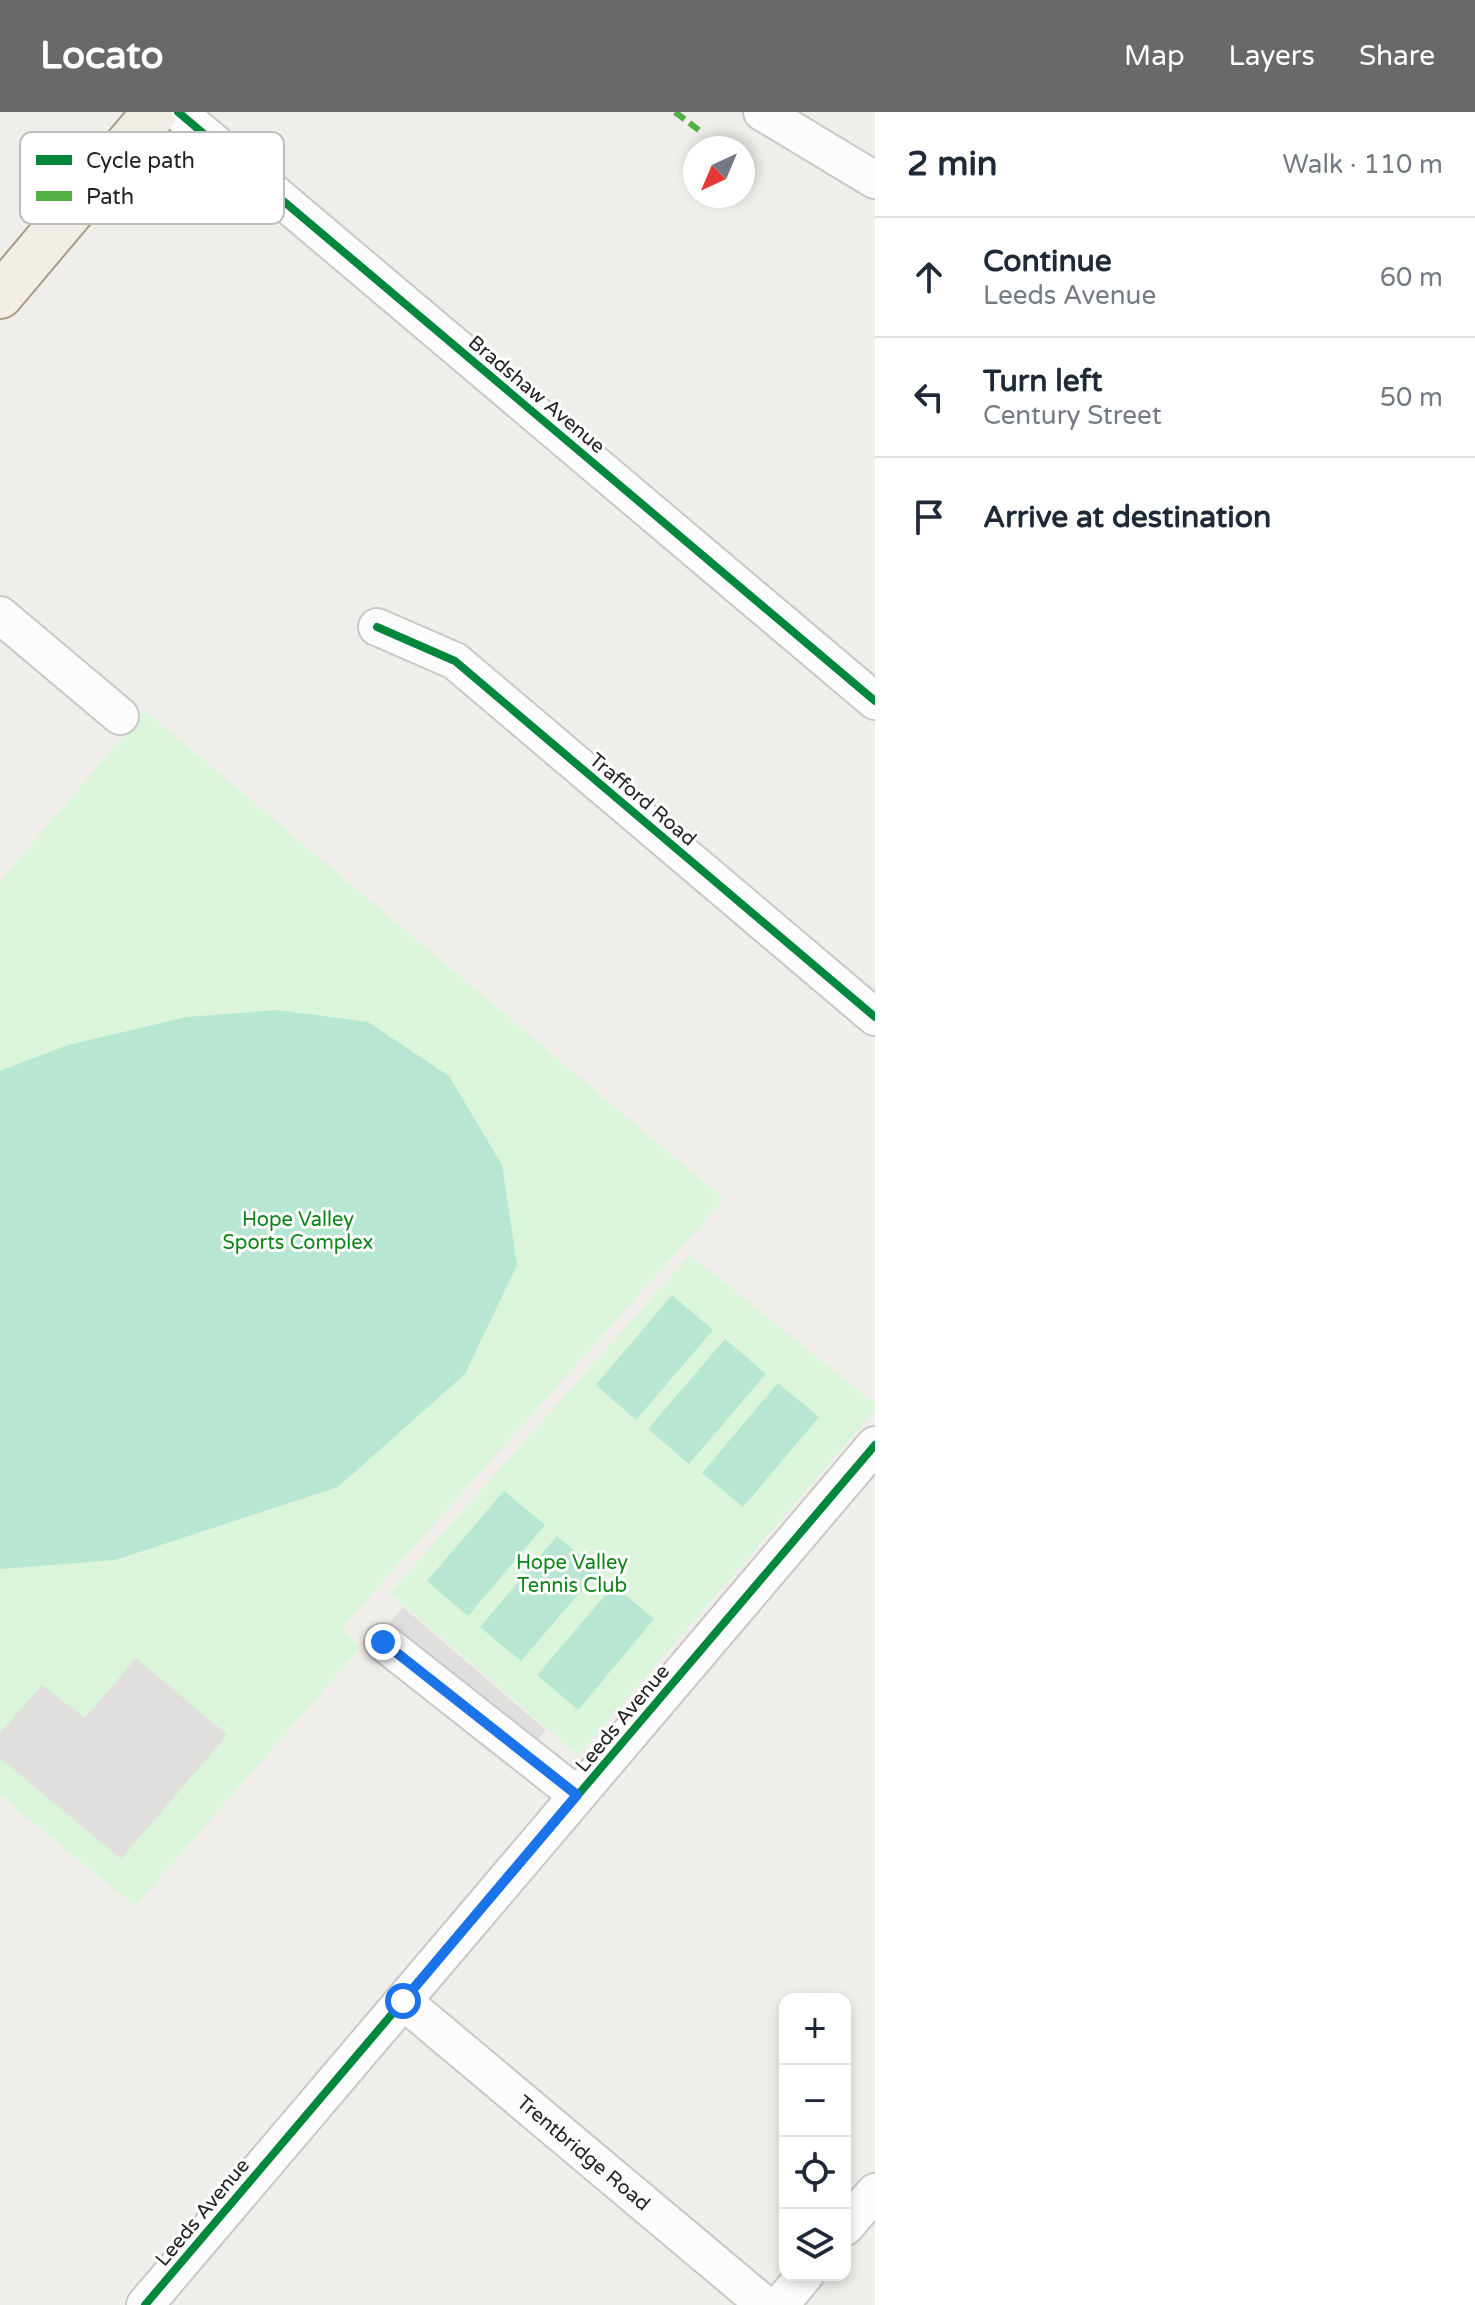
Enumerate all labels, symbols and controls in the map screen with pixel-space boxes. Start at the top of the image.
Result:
text: Locato [40,33,164,79]
text: Map [1124,39,1185,73]
text: Layers [1229,39,1315,73]
text: Share [1359,39,1435,73]
legend [20,132,284,224]
north arrow [683,136,755,208]
text: 2 min [907,144,998,185]
text: Cycle path [86,148,195,174]
text: Walk · 110 m [1283,149,1443,180]
text: Path [86,184,134,210]
text: Continue [983,243,1112,280]
icon: ahead [907,255,951,299]
text: 60 m [1380,262,1443,293]
text: Leeds Avenue [983,280,1156,311]
street label: Bradshaw Avenue [463,331,609,459]
text: Turn left [983,363,1102,400]
icon: left [907,375,951,419]
text: 50 m [1380,382,1443,413]
text: Century Street [983,400,1162,431]
icon: arrive [907,495,951,539]
text: Arrive at destination [983,499,1271,536]
street label: Trafford Road [584,748,701,851]
park label: Hope Valley Sports Complex [223,1208,373,1255]
park label: Hope Valley Tennis Club [516,1551,628,1598]
route end [365,1624,401,1660]
street label: Leeds Avenue [571,1660,675,1777]
route start [385,1983,421,2019]
map controls [779,1993,851,2281]
button: + [779,1993,851,2065]
button: − [779,2065,851,2137]
street label: Trentbridge Road [512,2091,655,2216]
button: locate [779,2137,851,2209]
street label: Leeds Avenue [151,2154,255,2271]
button: layers [779,2209,851,2281]

